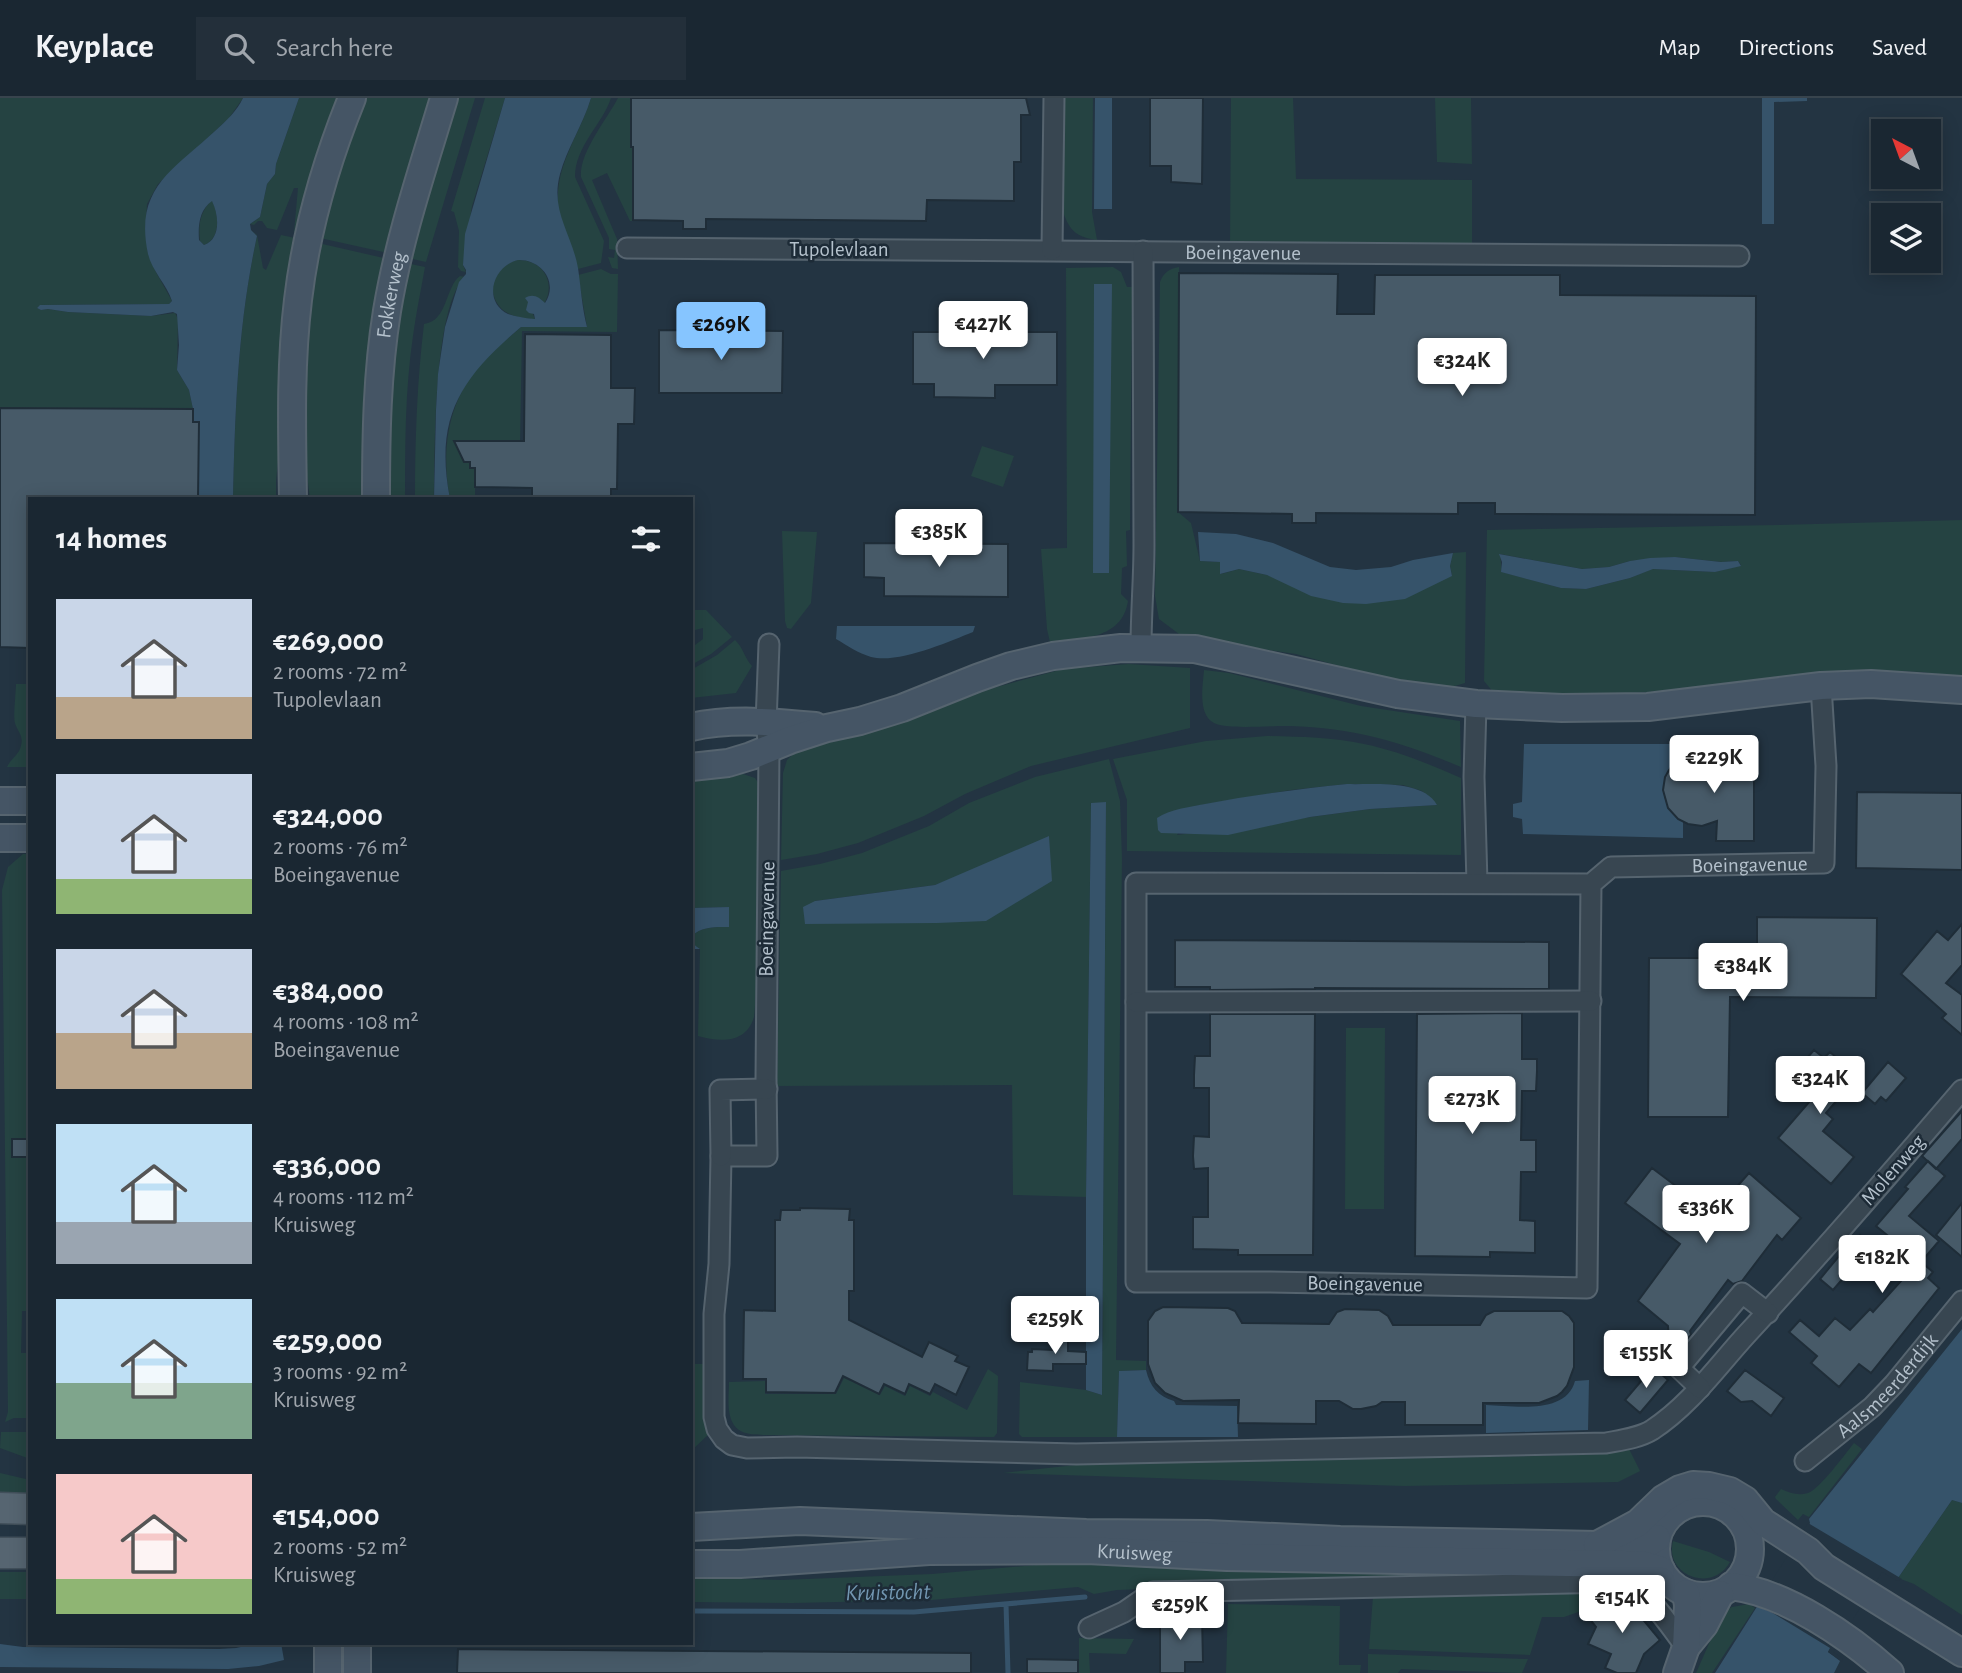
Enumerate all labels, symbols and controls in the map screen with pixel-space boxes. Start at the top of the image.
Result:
search box [196,17,686,80]
icon: search [220,29,258,67]
text: Keyplace [35,31,154,64]
text: Search here [276,35,393,61]
text: Map [1658,36,1700,60]
text: Directions [1738,36,1834,60]
text: Saved [1872,36,1927,60]
north arrow [1871,119,1941,189]
map controls [1871,119,1941,273]
button: layers [1871,203,1941,273]
street label: Tupolevlaan [789,239,889,260]
street label: Boeingavenue [1185,242,1301,263]
street label: Fokkerweg [373,249,410,339]
pin: €269K [672,302,770,362]
pin: €427K [934,302,1032,361]
text: €427K [955,312,1011,335]
text: €269K [692,313,750,336]
pin: €324K [1413,338,1511,398]
text: €324K [1434,349,1490,372]
pin: €385K [890,510,988,569]
icon: filters [627,520,665,558]
text: €385K [911,520,967,543]
text: 14 homes [56,524,167,554]
text: €269,000 [273,626,384,656]
icon: home [112,627,196,711]
text: 2 rooms · 72 m² [273,661,407,684]
text: Tupolevlaan [273,689,382,712]
pin: €229K [1665,736,1763,795]
text: €229K [1686,746,1742,769]
text: €324,000 [273,801,383,831]
icon: home [112,802,196,886]
text: 2 rooms · 76 m² [273,836,407,859]
street label: Boeingavenue [1691,853,1808,876]
street label: Boeingavenue [755,861,779,977]
text: Boeingavenue [273,864,400,887]
pin: €384K [1694,944,1792,1003]
text: €384K [1715,954,1772,977]
text: €384,000 [273,976,384,1006]
icon: home [112,977,196,1061]
text: 4 rooms · 108 m² [273,1011,419,1034]
text: Boeingavenue [273,1039,400,1062]
pin: €324K [1771,1056,1869,1116]
text: €324K [1792,1067,1848,1090]
pin: €273K [1423,1076,1521,1136]
text: €273K [1445,1087,1499,1110]
street label: Molenweg [1857,1130,1929,1209]
text: €336,000 [273,1151,381,1181]
icon: home [112,1152,196,1236]
text: 4 rooms · 112 m² [273,1186,414,1209]
pin: €336K [1657,1186,1755,1245]
text: €336K [1678,1196,1734,1219]
text: Kruisweg [273,1214,355,1237]
pin: €182K [1833,1236,1931,1295]
text: €182K [1855,1246,1909,1269]
street label: Boeingavenue [1307,1272,1423,1296]
pin: €259K [1006,1296,1104,1356]
text: €259K [1027,1307,1083,1330]
text: €259,000 [273,1326,382,1356]
icon: home [112,1327,196,1411]
street label: Aalsmeerderdijk [1833,1329,1942,1442]
pin: €155K [1597,1330,1695,1390]
text: €155K [1620,1341,1672,1364]
text: 3 rooms · 92 m² [273,1361,407,1384]
text: Kruisweg [273,1389,355,1412]
text: €154,000 [273,1501,380,1531]
icon: home [112,1502,196,1586]
text: 2 rooms · 52 m² [273,1536,407,1559]
street label: Kruisweg [1096,1540,1173,1565]
text: Kruisweg [273,1564,355,1587]
pin: €154K [1573,1576,1671,1635]
water label: Kruistocht [845,1581,931,1605]
pin: €259K [1131,1582,1229,1642]
text: €154K [1595,1586,1649,1609]
text: €259K [1152,1593,1208,1616]

